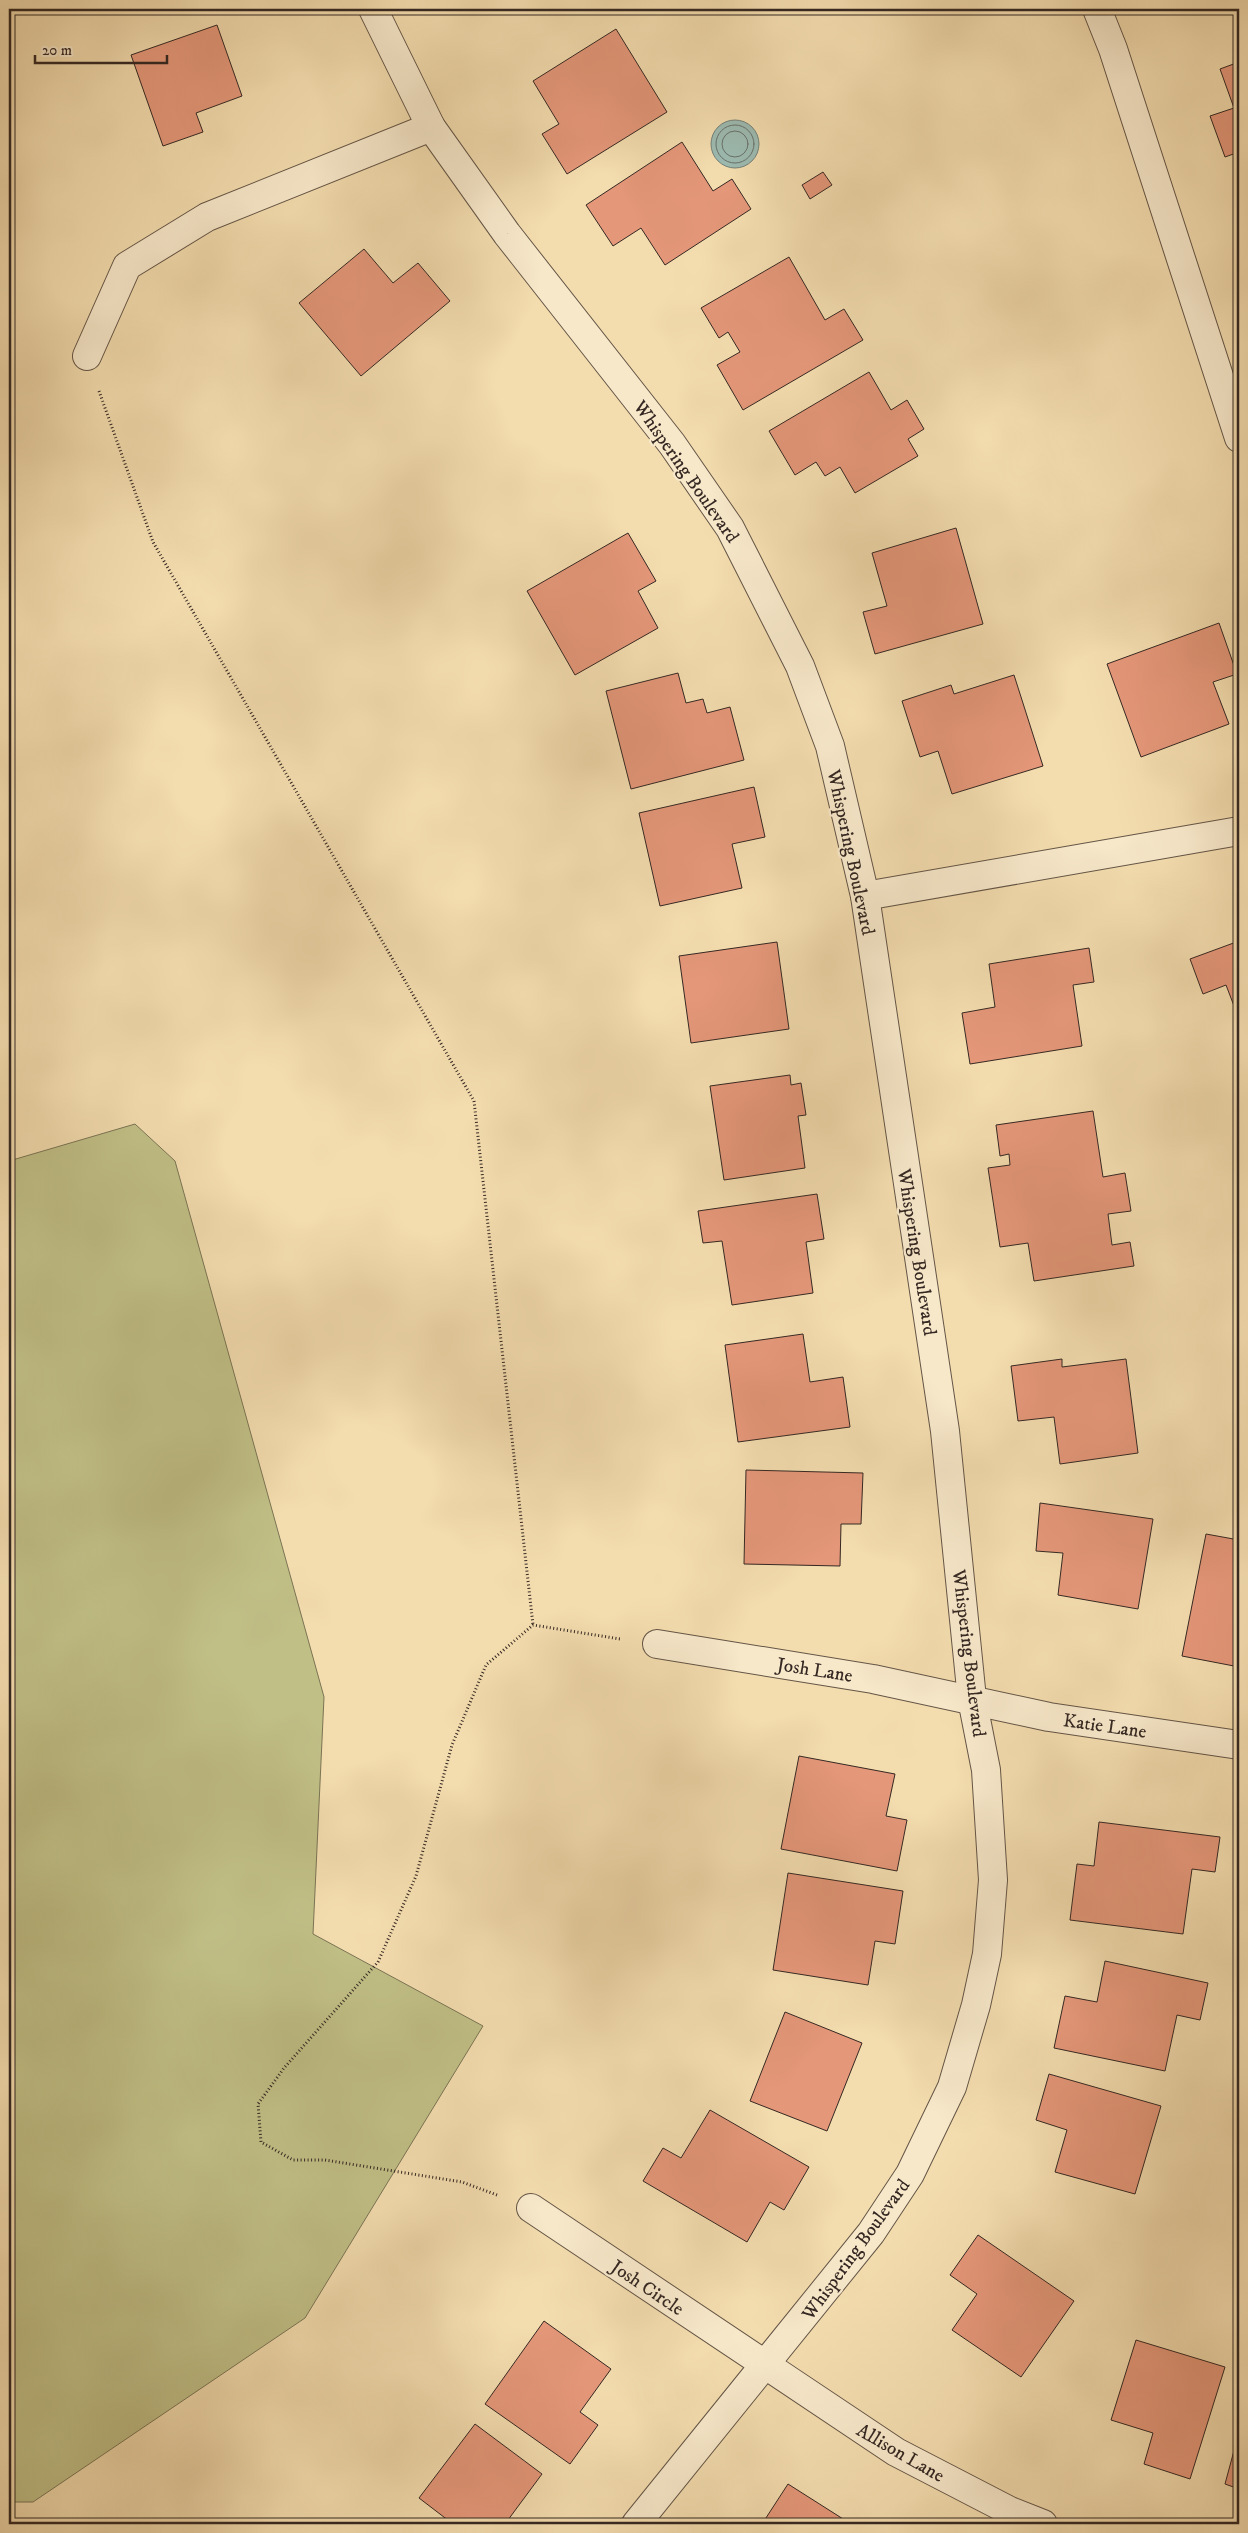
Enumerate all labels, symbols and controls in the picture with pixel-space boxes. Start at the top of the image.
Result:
scale bar [35,32,168,64]
text: 20 m [42,41,72,60]
street label: Whispering Boulevard [627,395,744,548]
street label: Whispering Boulevard [822,766,879,938]
street label: Whispering Boulevard [892,1166,941,1338]
street label: Whispering Boulevard [947,1567,990,1739]
street label: Josh Lane [773,1653,854,1688]
street label: Katie Lane [1062,1709,1148,1744]
street label: Whispering Boulevard [797,2174,915,2326]
street label: Josh Circle [605,2254,688,2321]
street label: Allison Lane [852,2419,948,2488]

